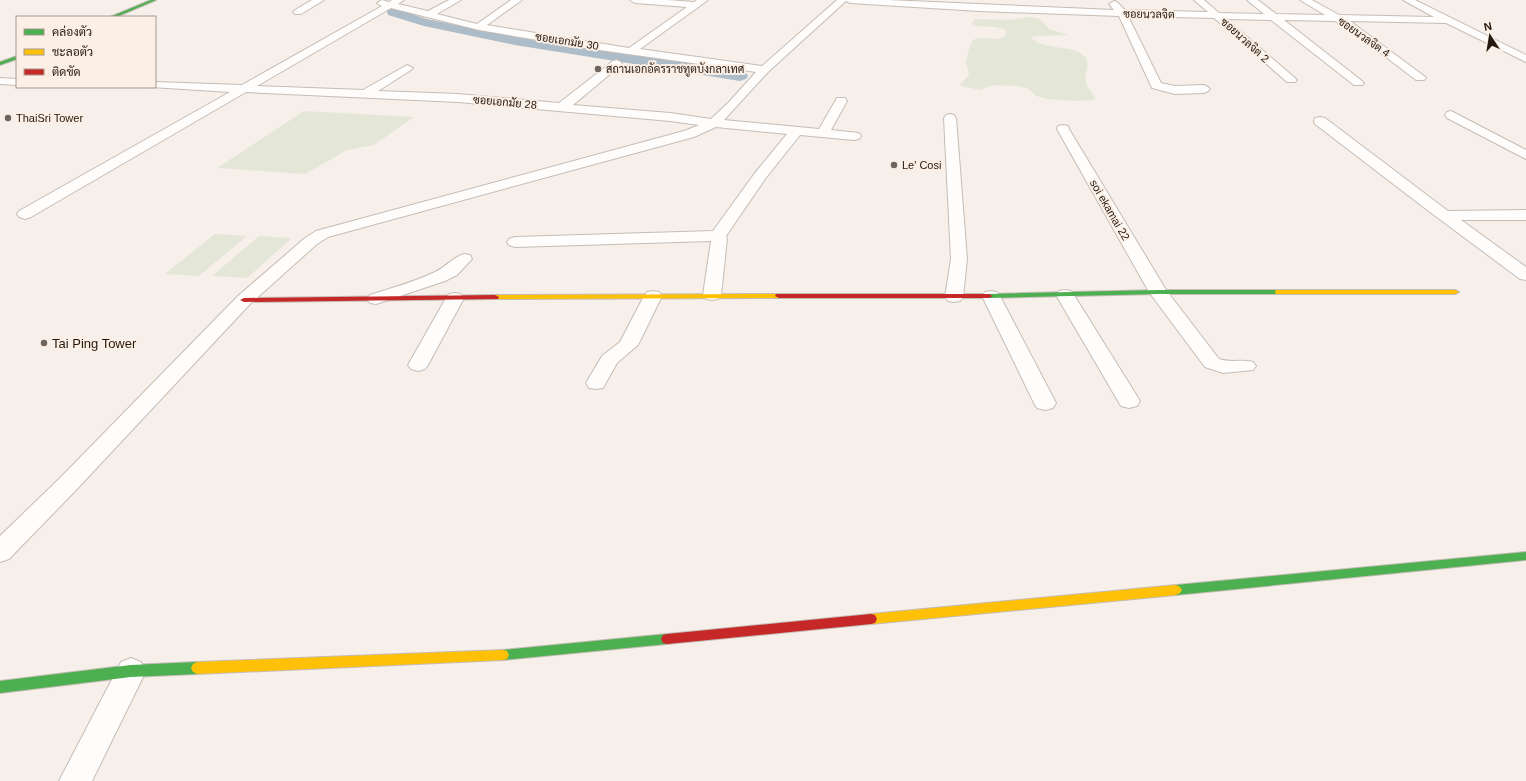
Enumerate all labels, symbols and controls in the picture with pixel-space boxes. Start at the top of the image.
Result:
street label: ซอยนวลจิต [1123,8,1175,20]
street label: ซอยนวลจิต 2 [1218,15,1272,65]
street label: ซอยนวลจิต 4 [1336,15,1392,59]
legend [16,16,156,88]
north arrow [1470,16,1510,56]
text: N [1483,20,1493,33]
text: คล่องตัว [52,25,92,39]
street label: ซอยเอกมัย 30 [534,29,600,52]
text: ชะลอตัว [52,45,93,59]
place label: สถานเอกอัครราชทูตบังกลาเทศ [606,62,744,77]
marker: สถานเอกอัครราชทูตบังกลาเทศ [593,64,603,74]
text: ติดขัด [52,65,81,79]
street label: ซอยเอกมัย 28 [473,92,538,111]
place label: ThaiSri Tower [16,112,83,124]
marker: ThaiSri Tower [3,113,13,123]
place label: Le' Cosi [902,159,941,171]
marker: Le' Cosi [889,160,899,170]
street label: soi ekamai 22 [1088,178,1132,242]
place label: Tai Ping Tower [52,336,137,351]
marker: Tai Ping Tower [39,338,49,348]

